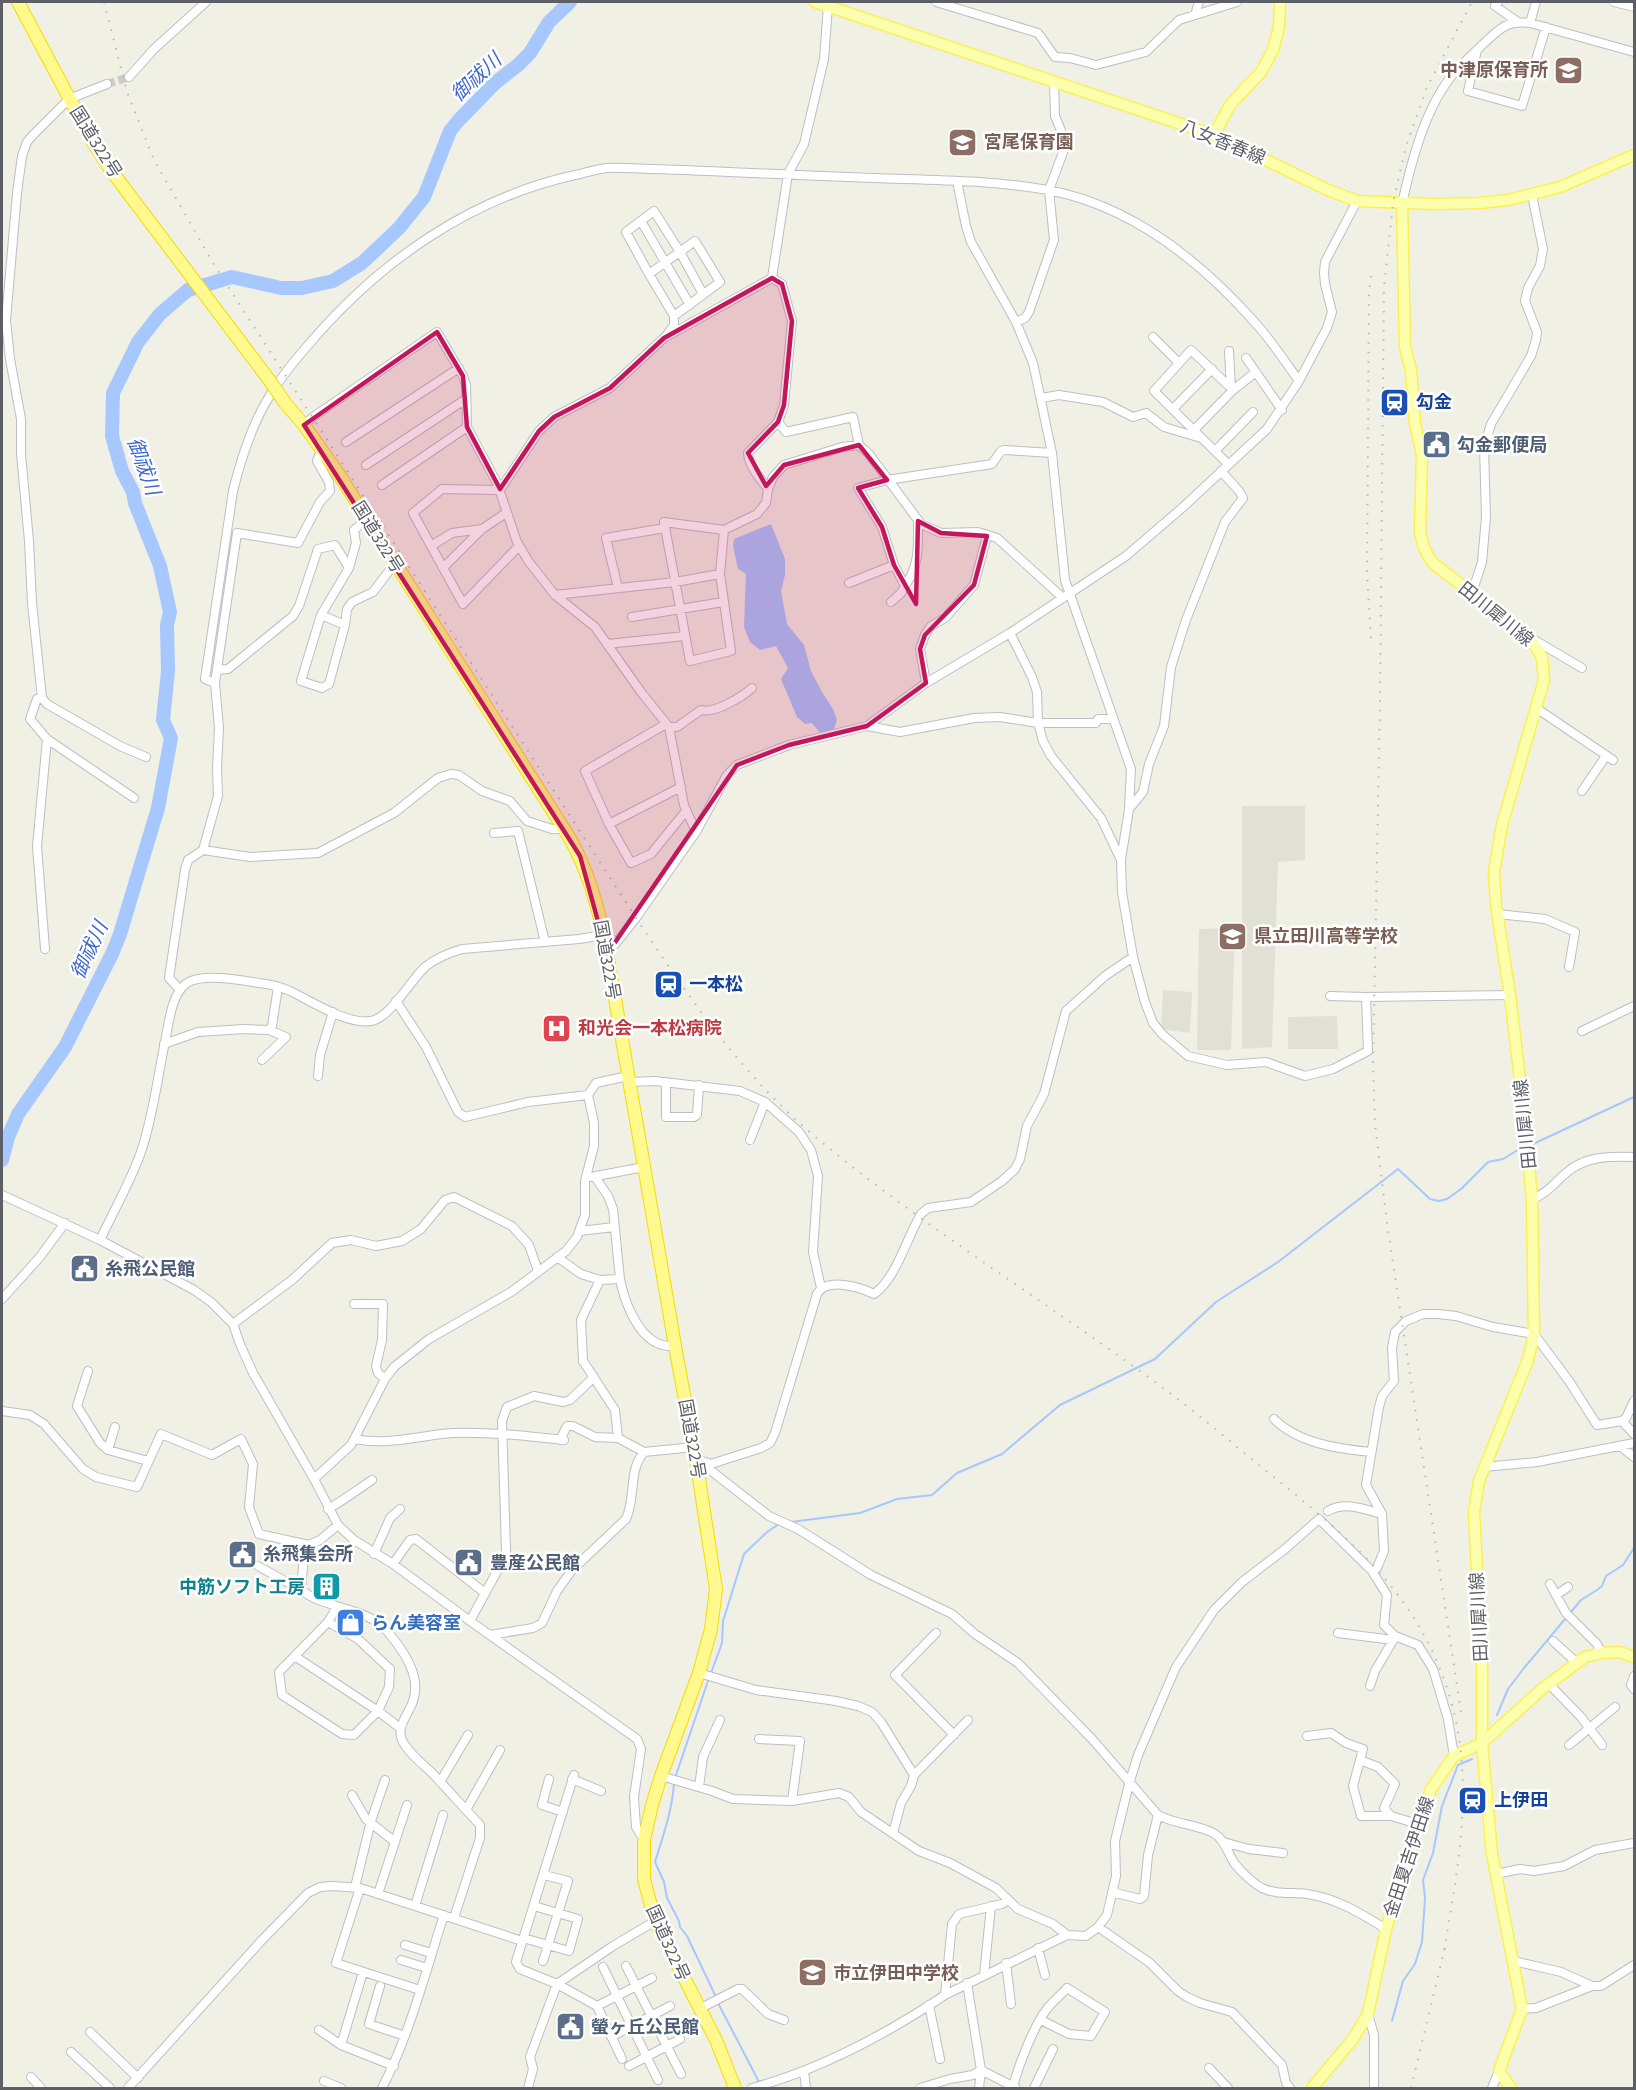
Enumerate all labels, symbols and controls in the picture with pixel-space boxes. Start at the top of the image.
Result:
water label: 御祓川 [445,46,510,108]
school or university icon: 中津原保育所 [1553,54,1585,86]
place label: 中津原保育所 [1440,58,1548,83]
street label: 国道322号 [64,101,128,183]
street label: 八女香春線 [1176,114,1269,171]
school or university icon: 宮尾保育園 [947,126,979,158]
place label: 宮尾保育園 [984,130,1074,155]
station icon: 勾金 [1379,386,1411,418]
place label: 勾金 [1416,390,1452,415]
public building icon: 勾金郵便局 [1420,429,1452,461]
water label: 御祓川 [120,433,167,501]
place label: 勾金郵便局 [1457,433,1547,458]
street label: 国道322号 [346,496,410,578]
street label: 田川犀川線 [1453,576,1539,652]
water label: 御祓川 [65,916,116,984]
street label: 国道322号 [587,918,626,1002]
school or university icon: 県立田川高等学校 [1217,920,1249,952]
place label: 県立田川高等学校 [1254,924,1398,949]
station icon: 一本松 [652,968,684,1000]
place label: 一本松 [689,972,743,997]
hospital icon: 和光会一本松病院 [541,1012,573,1044]
place label: 和光会一本松病院 [578,1016,722,1041]
street label: 田川犀川線 [1508,1078,1543,1170]
public building icon: 糸飛公民館 [68,1253,100,1285]
place label: 糸飛公民館 [105,1257,195,1282]
street label: 国道322号 [672,1397,711,1481]
public building icon: 糸飛集会所 [226,1538,258,1570]
place label: 糸飛集会所 [263,1542,353,1567]
public building icon: 豊産公民館 [453,1547,485,1579]
place label: 豊産公民館 [490,1551,580,1576]
building icon: 中筋ソフト工房 [310,1571,342,1603]
street label: 田川犀川線 [1465,1571,1494,1663]
place label: 中筋ソフト工房 [179,1575,305,1600]
shop icon: らん美容室 [334,1607,366,1639]
place label: らん美容室 [371,1611,461,1636]
station icon: 上伊田 [1457,1784,1489,1816]
place label: 上伊田 [1494,1788,1548,1813]
street label: 金田夏吉伊田線 [1378,1793,1441,1921]
street label: 国道322号 [640,1901,695,1985]
school or university icon: 市立伊田中学校 [796,1957,828,1989]
place label: 市立伊田中学校 [833,1961,959,1986]
public building icon: 螢ヶ丘公民館 [554,2011,586,2043]
place label: 螢ヶ丘公民館 [591,2015,699,2040]

